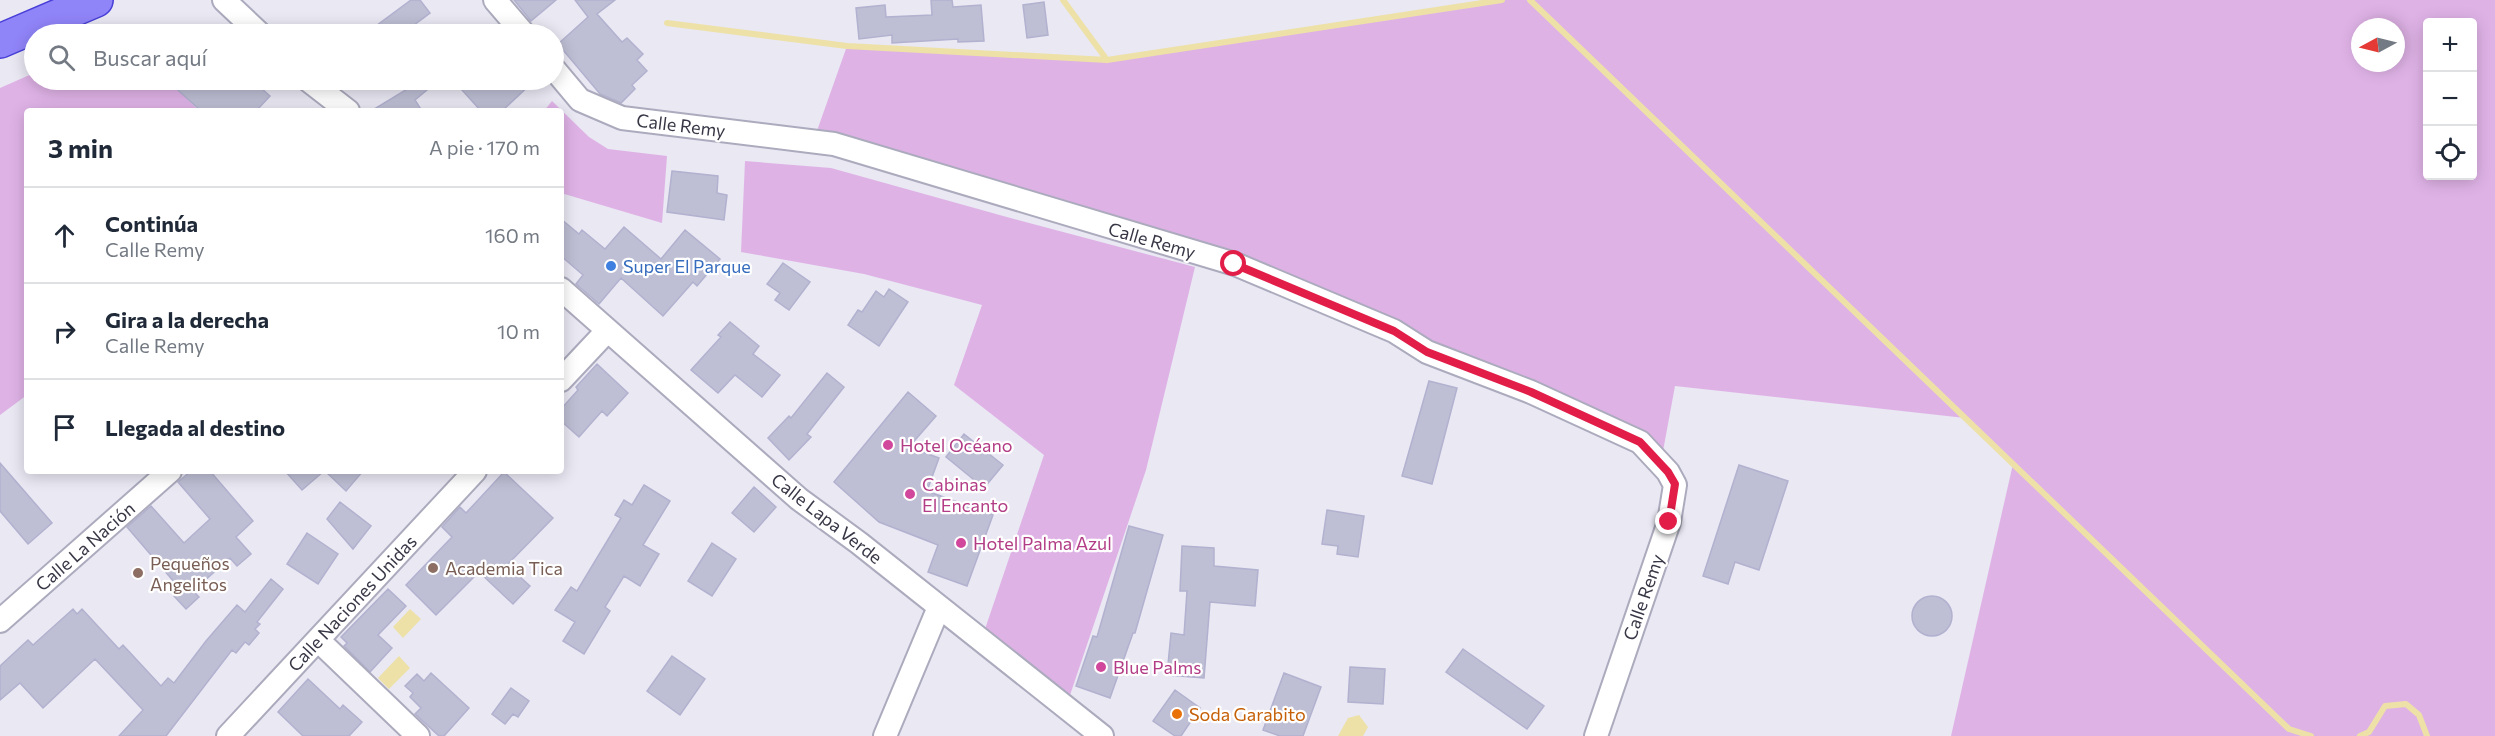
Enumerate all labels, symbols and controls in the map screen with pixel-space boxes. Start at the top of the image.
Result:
north arrow [2351,18,2405,72]
map controls [2423,18,2477,180]
button: + [2423,18,2477,72]
search box [24,24,564,90]
icon: search [45,41,78,74]
text: Buscar aquí [93,44,207,71]
button: − [2423,72,2477,126]
street label: Calle Remy [635,109,727,141]
button: locate [2423,126,2477,180]
text: 3 min [48,132,113,163]
text: A pie · 170 m [429,135,540,159]
text: Continúa [105,210,198,237]
street label: Calle Remy [1106,217,1198,263]
icon: ahead [48,219,81,252]
text: 160 m [485,223,540,247]
text: Calle Remy [105,237,205,261]
route start [1220,250,1246,276]
place label: Super El Parque [623,255,751,277]
marker: Super El Parque [604,259,618,273]
text: Gira a la derecha [105,306,269,333]
icon: right [48,315,81,348]
text: 10 m [497,319,540,343]
text: Calle Remy [105,333,205,357]
icon: arrive [48,411,81,444]
text: Llegada al destino [105,414,285,441]
place label: Hotel Océano [900,434,1012,456]
marker: Hotel Océano [881,438,895,452]
street label: Calle Lapa Verde [767,468,887,568]
place label: Cabinas El Encanto [922,473,1008,516]
marker: Cabinas El Encanto [903,487,917,501]
street label: Calle La Nación [31,497,139,595]
route end [1655,508,1681,534]
street label: Calle Naciones Unidas [283,530,421,676]
place label: Hotel Palma Azul [973,532,1112,554]
marker: Hotel Palma Azul [954,536,968,550]
street label: Calle Remy [1618,551,1668,643]
place label: Pequeños Angelitos [150,552,230,595]
place label: Academia Tica [445,557,563,579]
marker: Academia Tica [426,561,440,575]
marker: Pequeños Angelitos [131,566,145,580]
place label: Blue Palms [1113,656,1201,678]
marker: Blue Palms [1094,660,1108,674]
place label: Soda Garabito [1189,703,1306,725]
marker: Soda Garabito [1170,707,1184,721]

